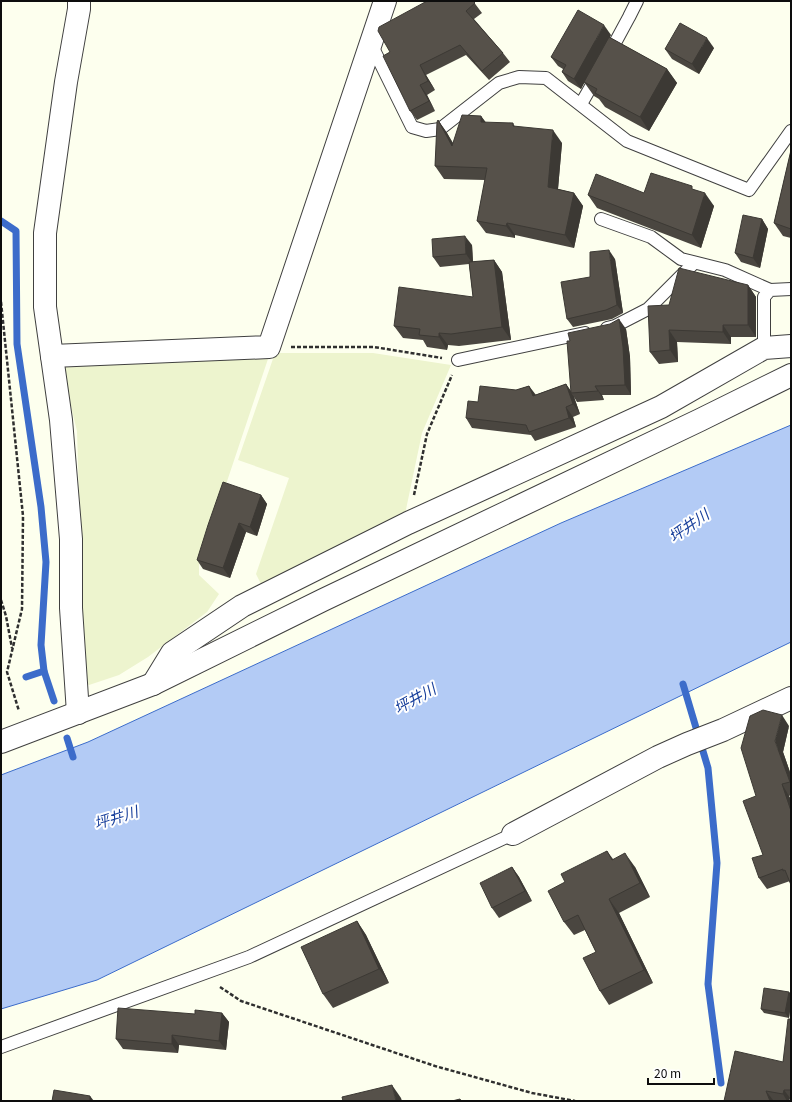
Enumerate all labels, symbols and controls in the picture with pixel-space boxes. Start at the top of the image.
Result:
water label: 坪井川 [664,502,714,546]
water label: 坪井川 [389,677,441,718]
water label: 坪井川 [91,799,142,833]
scale bar [648,1060,714,1086]
text: 20 m [654,1064,681,1081]

